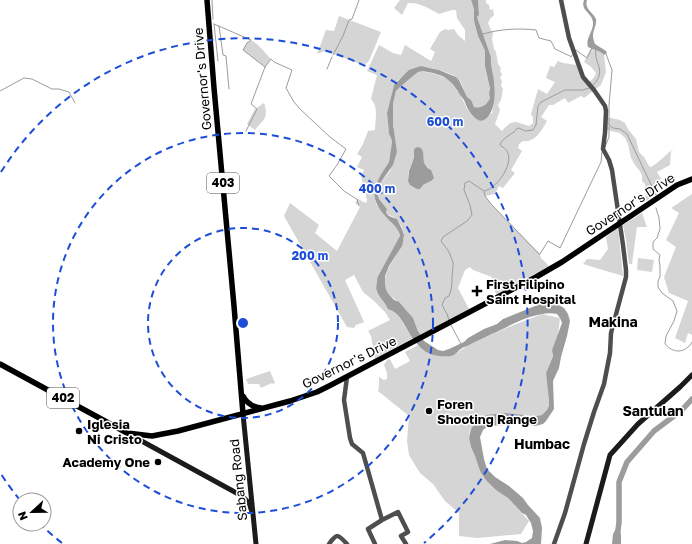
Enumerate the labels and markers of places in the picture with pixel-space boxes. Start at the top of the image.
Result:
place label: First Filipino Saint Hospital [486,276,576,307]
marker: First Filipino Saint Hospital [471,285,483,297]
centre of rings [236,316,250,330]
place label: Foren Shooting Range [437,396,537,427]
marker: Foren Shooting Range [424,406,434,416]
place label: Iglesia Ni Cristo [87,416,142,447]
marker: Iglesia Ni Cristo [74,426,84,436]
place label: Academy One [62,454,150,470]
marker: Academy One [153,457,163,467]

